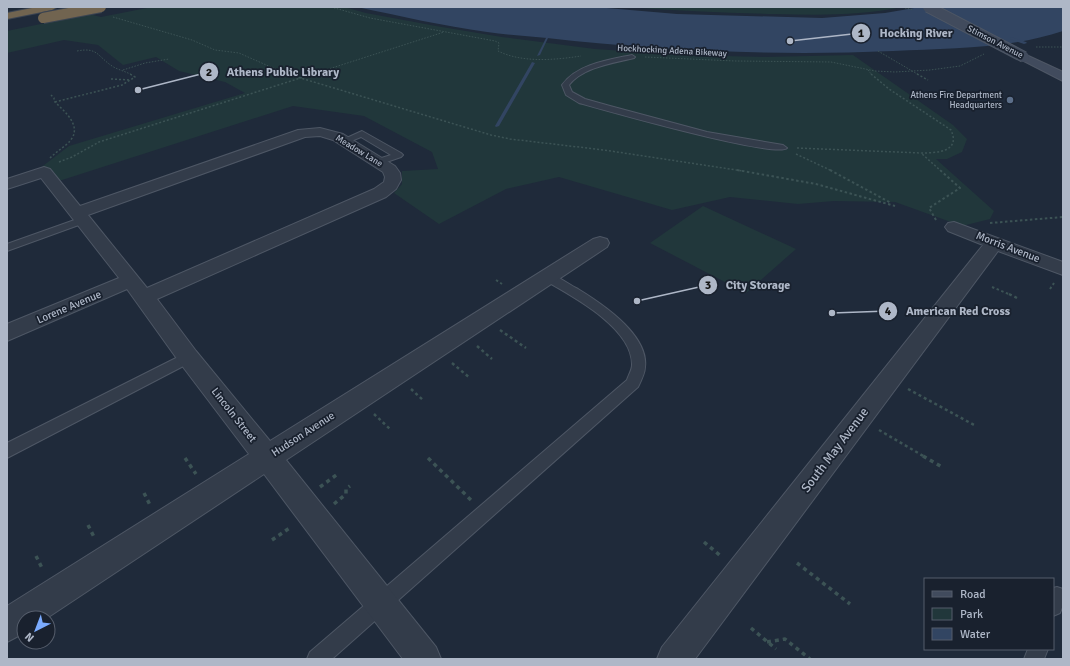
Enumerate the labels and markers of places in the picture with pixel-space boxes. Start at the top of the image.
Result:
callout: Hocking River [851,21,960,45]
callout: Athens Public Library [199,60,347,84]
place label: Athens Fire Department Headquarters [910,90,1002,111]
marker: Athens Fire Department Headquarters [1005,95,1015,105]
callout: City Storage [698,273,798,297]
callout: American Red Cross [878,299,1018,323]

